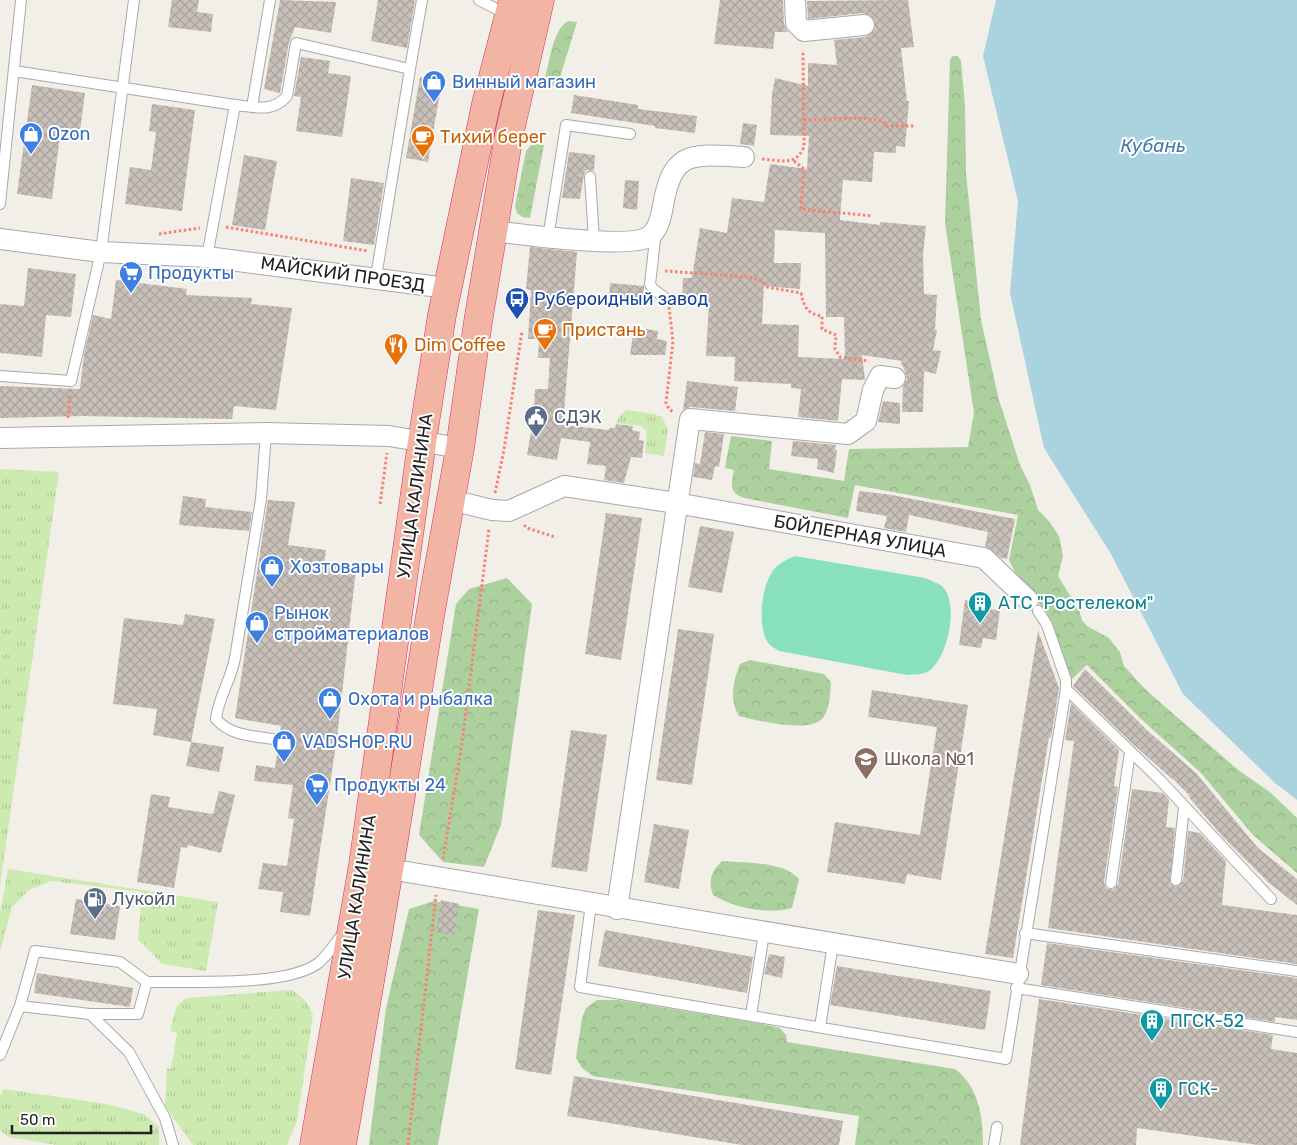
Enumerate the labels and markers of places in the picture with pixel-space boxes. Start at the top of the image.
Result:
shop icon: Винный магазин [421,69,447,103]
place label: Винный магазин [452,71,596,93]
shop icon: Ozon [18,121,44,155]
place label: Ozon [48,123,90,145]
cafe icon: Тихий берег [410,124,436,158]
place label: Тихий берег [440,126,547,148]
supermarket icon: Продукты [118,260,144,294]
place label: Продукты [148,262,234,284]
bus stop icon: Рубероидный завод [504,286,530,320]
place label: Рубероидный завод [534,288,708,310]
cafe icon: Пристань [532,317,558,351]
place label: Пристань [562,319,646,341]
restaurant icon: Dim Coffee [383,332,409,366]
place label: Dim Coffee [414,334,506,356]
public building icon: СДЭК [523,404,549,438]
place label: СДЭК [554,406,602,428]
shop icon: Хозтовары [259,554,285,588]
place label: Хозтовары [290,556,384,578]
building icon: АТС "Ростелеком" [967,590,993,624]
place label: АТС "Ростелеком" [998,592,1154,614]
place label: Рынок стройматериалов [274,602,429,645]
shop icon: Рынок стройматериалов [244,610,270,644]
shop icon: Охота и рыбалка [317,686,343,720]
place label: Охота и рыбалка [348,688,493,710]
shop icon: VADSHOP.RU [271,729,297,763]
place label: VADSHOP.RU [302,731,413,753]
school or university icon: Школа №1 [853,746,879,780]
place label: Школа №1 [884,748,974,770]
supermarket icon: Продукты 24 [304,772,330,806]
place label: Продукты 24 [334,774,446,796]
fuel station icon: Лукойл [82,886,108,920]
place label: Лукойл [112,888,176,910]
building icon: ПГСК-52 [1139,1008,1165,1042]
place label: ПГСК-52 [1170,1010,1244,1032]
building icon: ГСК- [1148,1076,1174,1110]
place label: ГСК- [1178,1078,1218,1100]

